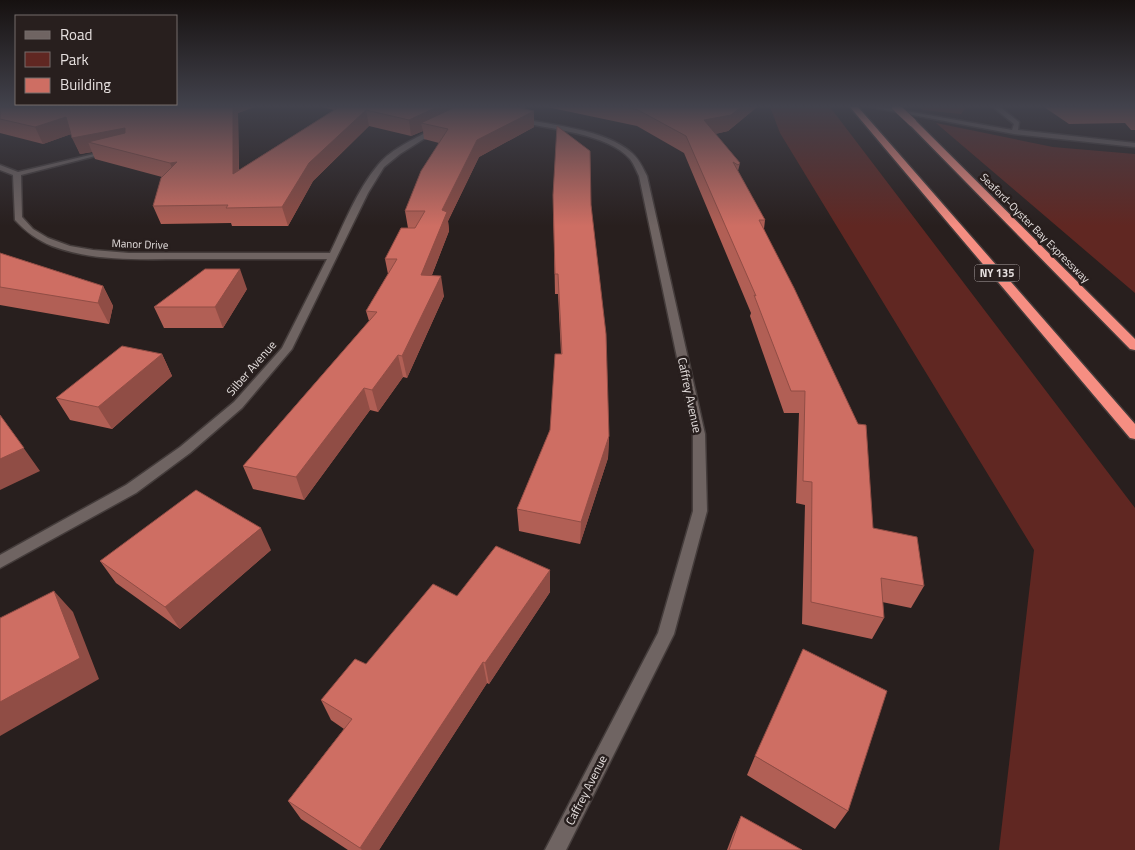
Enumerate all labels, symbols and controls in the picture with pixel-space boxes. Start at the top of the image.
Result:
legend [15,15,178,105]
text: Road [60,23,92,46]
text: Park [60,48,89,71]
text: Building [60,73,111,96]
street label: Seaford-Oyster Bay Expressway [977,170,1094,287]
street label: Manor Drive [111,235,169,253]
road number: NY 135 [974,264,1020,282]
street label: Silber Avenue [221,336,281,400]
street label: Caffrey Avenue [673,356,707,434]
street label: Caffrey Avenue [560,752,612,828]

